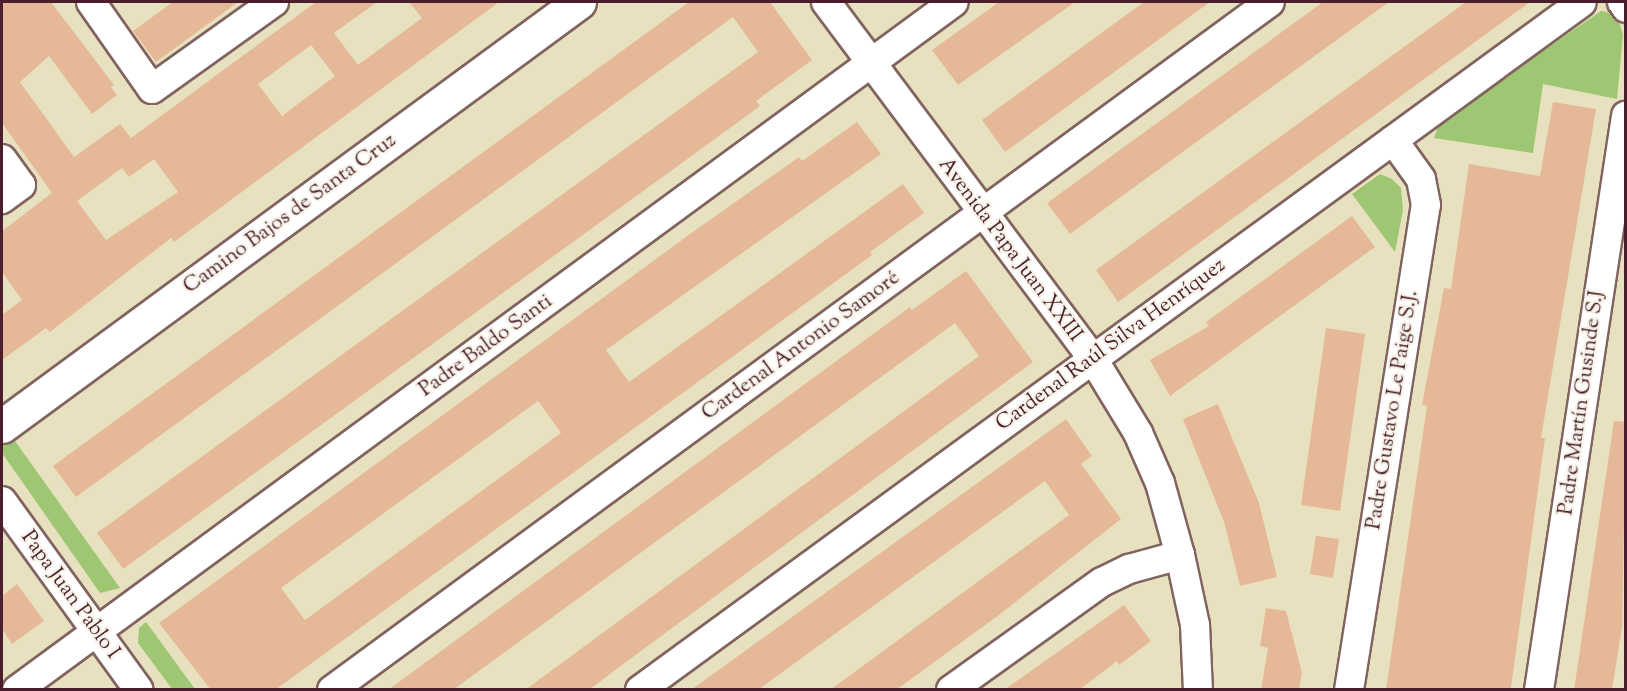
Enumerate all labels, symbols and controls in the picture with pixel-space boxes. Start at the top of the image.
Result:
street label: Camino Bajos de Santa Cruz [179,128,401,300]
street label: Avenida Papa Juan XXIII [932,153,1088,347]
street label: Cardenal Raúl Silva Henríquez [991,253,1231,437]
street label: Cardenal Antonio Samoré [697,266,905,426]
street label: Padre Baldo Santi [415,289,557,403]
street label: Padre Gustavo Le Paige S.J. [1362,289,1424,531]
street label: Padre Martín Gusinde S.J [1554,289,1610,517]
street label: Papa Juan Pablo I [15,526,125,664]

